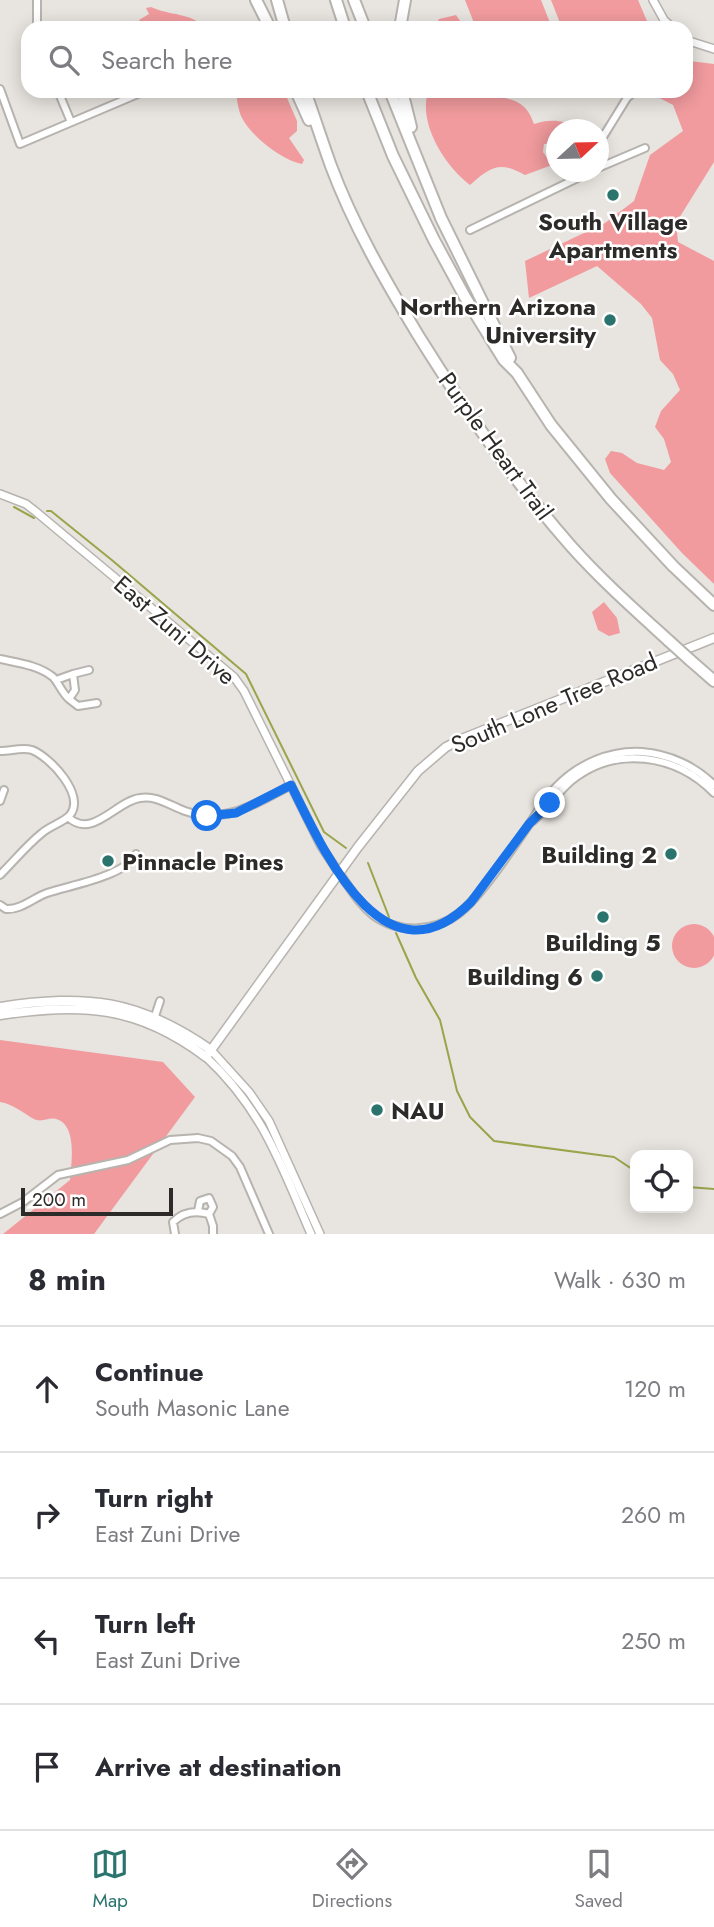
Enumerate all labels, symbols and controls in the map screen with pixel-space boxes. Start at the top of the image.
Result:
search box [21,21,693,98]
icon: search [45,41,83,79]
text: Search here [101,41,233,79]
north arrow [546,119,609,182]
marker: South Village Apartments [605,187,621,203]
place label: South Village Apartments [538,204,688,267]
place label: Northern Arizona University [400,289,596,352]
marker: Northern Arizona University [602,312,618,328]
street label: Purple Heart Trail [430,365,562,527]
street label: East Zuni Drive [106,567,244,693]
street label: South Lone Tree Road [445,644,663,762]
route end [534,787,565,818]
route start [191,800,222,831]
place label: Building 2 [541,837,657,872]
place label: Pinnacle Pines [122,844,284,879]
marker: Building 2 [663,846,679,862]
marker: Pinnacle Pines [100,853,116,869]
marker: Building 5 [595,909,611,925]
place label: Building 5 [545,925,661,960]
place label: Building 6 [467,959,583,994]
marker: Building 6 [589,968,605,984]
place label: NAU [391,1093,445,1128]
marker: NAU [369,1102,385,1118]
map controls [630,1150,693,1213]
button: locate [630,1150,693,1213]
scale bar [21,1185,173,1217]
text: 200 m [32,1186,86,1213]
text: 8 min [28,1258,106,1301]
text: Walk · 630 m [554,1263,686,1297]
text: Continue [95,1353,204,1391]
icon: ahead [28,1370,66,1408]
text: 120 m [624,1372,686,1406]
text: South Masonic Lane [95,1391,290,1425]
text: Turn right [95,1479,213,1517]
icon: right [28,1496,66,1534]
text: 260 m [621,1498,686,1532]
text: East Zuni Drive [95,1517,240,1551]
text: Turn left [95,1605,195,1643]
icon: left [28,1622,66,1660]
text: 250 m [621,1624,686,1658]
text: East Zuni Drive [95,1643,240,1677]
icon: arrive [28,1748,66,1786]
text: Arrive at destination [95,1748,342,1786]
tab: Map [91,1845,129,1914]
tab: Directions [312,1845,392,1914]
tab: Saved [575,1845,623,1914]

